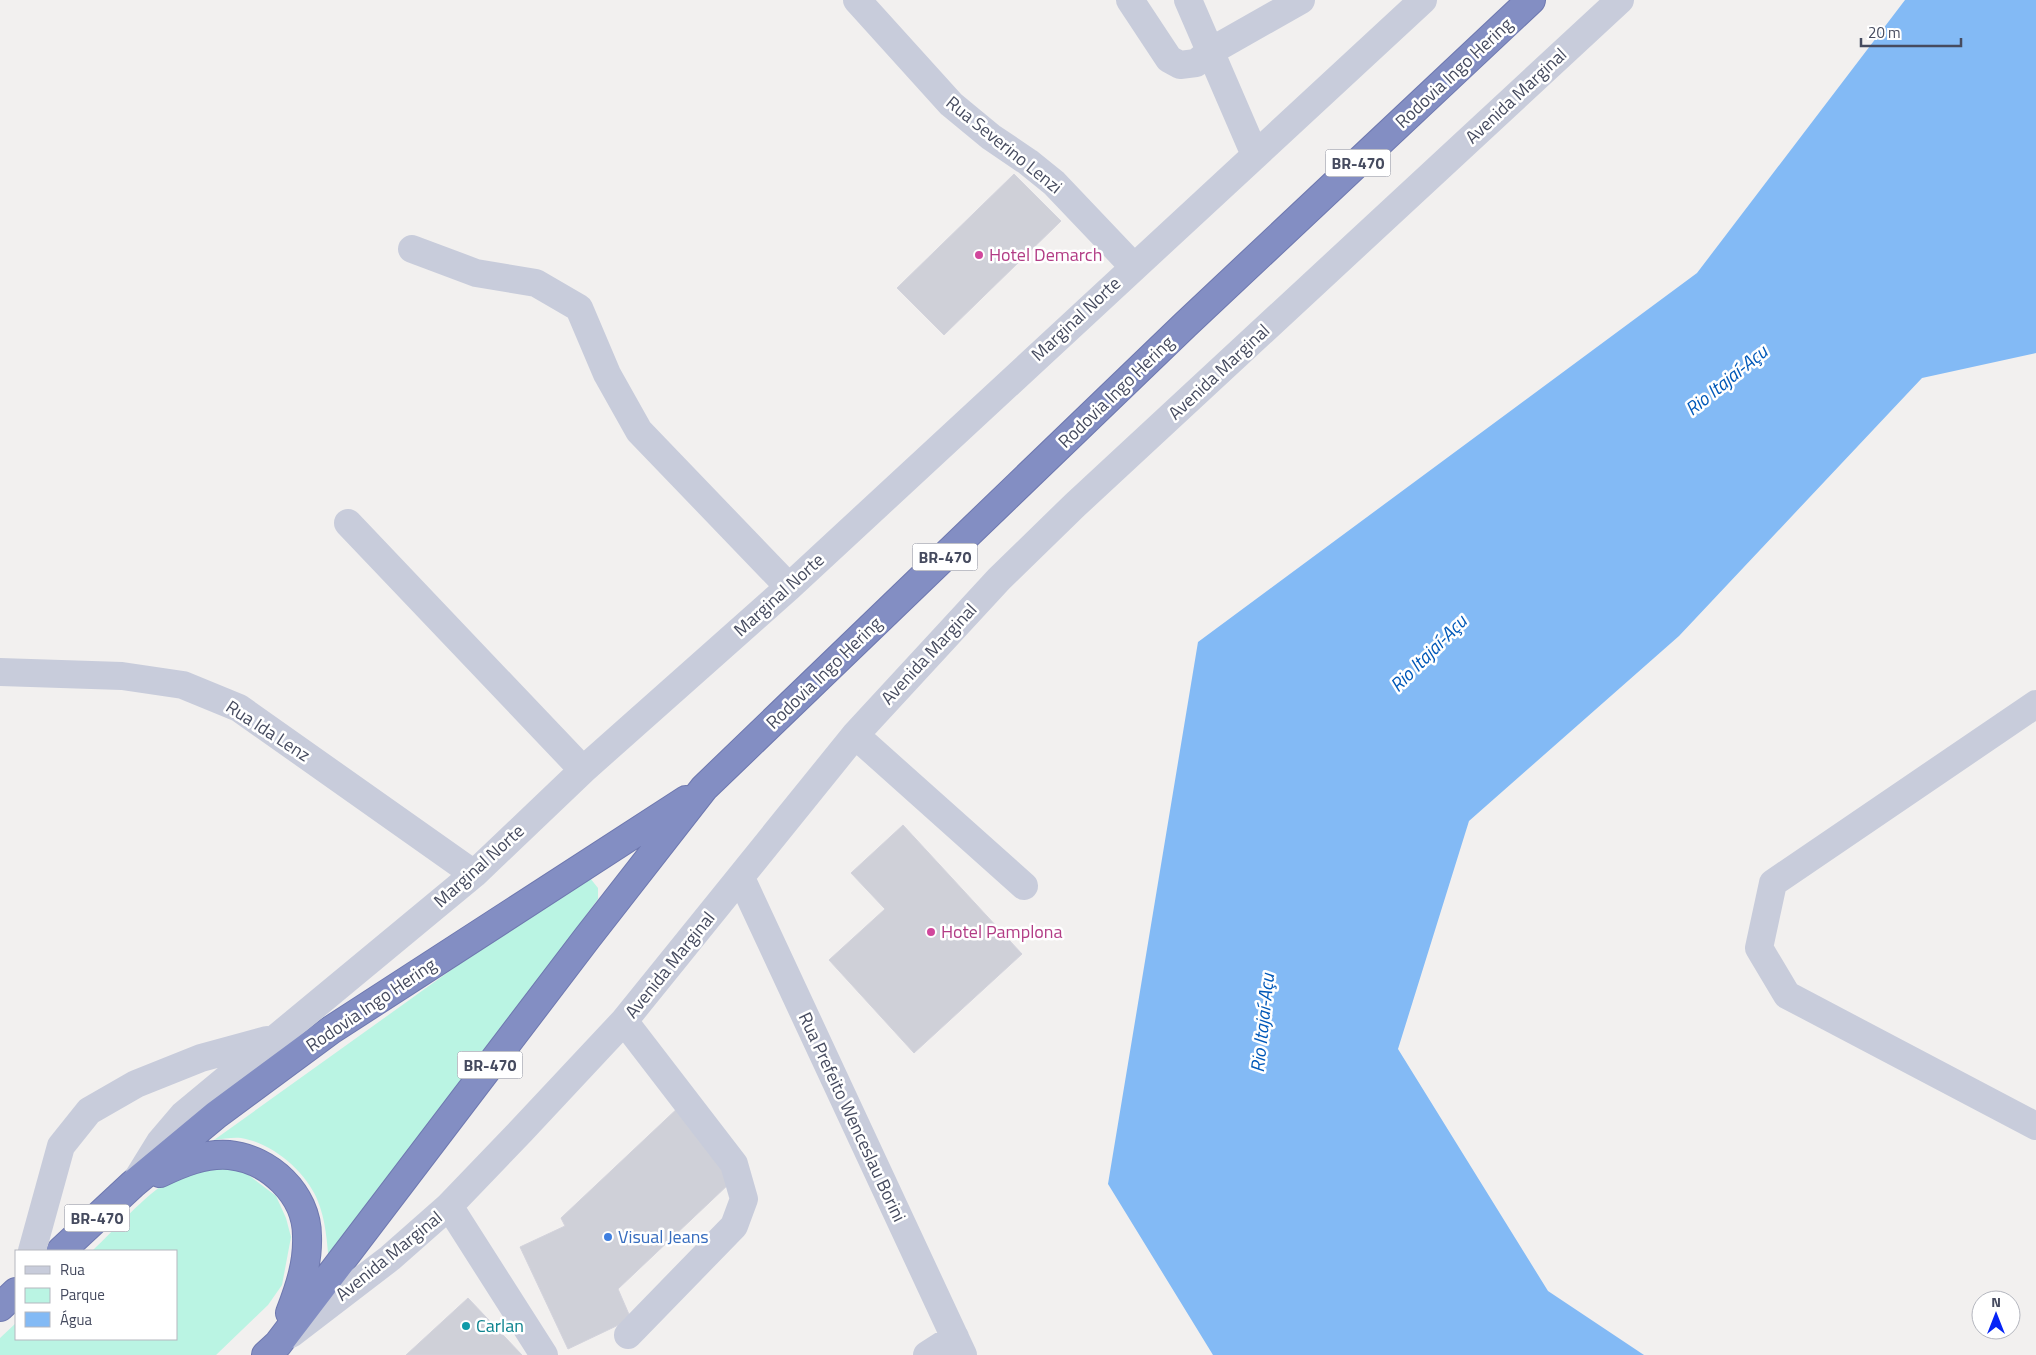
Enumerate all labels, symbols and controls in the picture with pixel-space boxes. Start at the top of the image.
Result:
street label: Rodovia Ingo Hering [1389,11,1518,134]
scale bar [1861,15,1961,47]
text: 20 m [1868,21,1901,44]
street label: Avenida Marginal [1459,41,1573,150]
street label: Rua Severino Lenzi [940,89,1068,200]
road number: BR-470 [1326,150,1390,177]
place label: Hotel Demarch [989,241,1102,268]
marker: Hotel Demarch [973,249,985,261]
street label: Marginal Norte [1025,270,1126,367]
street label: Avenida Marginal [1162,317,1276,426]
street label: Rodovia Ingo Hering [1052,329,1180,454]
water label: Rio Itajaí-Açu [1678,336,1775,422]
road number: BR-470 [912,544,978,570]
street label: Marginal Norte [727,547,830,643]
street label: Avenida Marginal [874,597,983,711]
water label: Rio Itajaí-Açu [1382,606,1474,698]
street label: Rodovia Ingo Hering [760,610,888,735]
street label: Rua Ida Lenz [221,693,316,768]
street label: Marginal Norte [427,818,530,914]
street label: Avenida Marginal [618,906,721,1024]
place label: Hotel Pamplona [941,918,1063,945]
marker: Hotel Pamplona [925,926,937,938]
street label: Rodovia Ingo Hering [300,951,441,1058]
water label: Rio Itajaí-Açu [1242,971,1281,1074]
street label: Rua Prefeito Wenceslau Borini [792,1007,913,1226]
road number: BR-470 [458,1052,522,1078]
road number: BR-470 [64,1204,130,1232]
street label: Avenida Marginal [330,1204,448,1307]
place label: Visual Jeans [618,1223,709,1250]
marker: Visual Jeans [602,1231,614,1243]
legend [15,1250,178,1340]
text: Rua [60,1258,85,1281]
text: Parque [60,1283,105,1306]
north arrow [1971,1290,2021,1340]
text: N [1991,1291,2001,1312]
text: Água [60,1308,92,1331]
place label: Carlan [476,1312,524,1339]
marker: Carlan [460,1320,472,1332]

